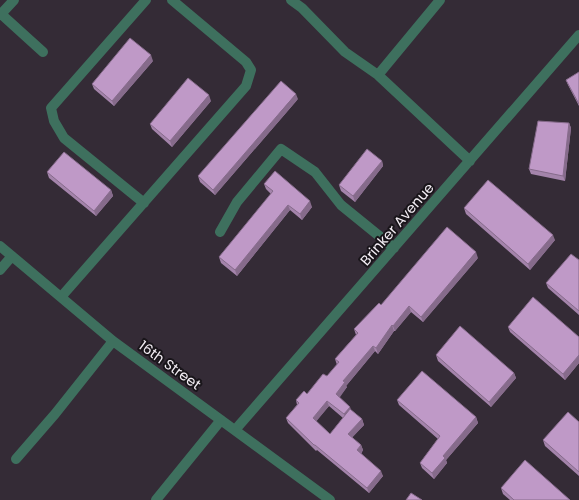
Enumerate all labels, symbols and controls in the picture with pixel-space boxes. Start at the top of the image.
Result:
street label: Brinker Avenue [355,178,439,270]
street label: 16th Street [135,336,205,394]

